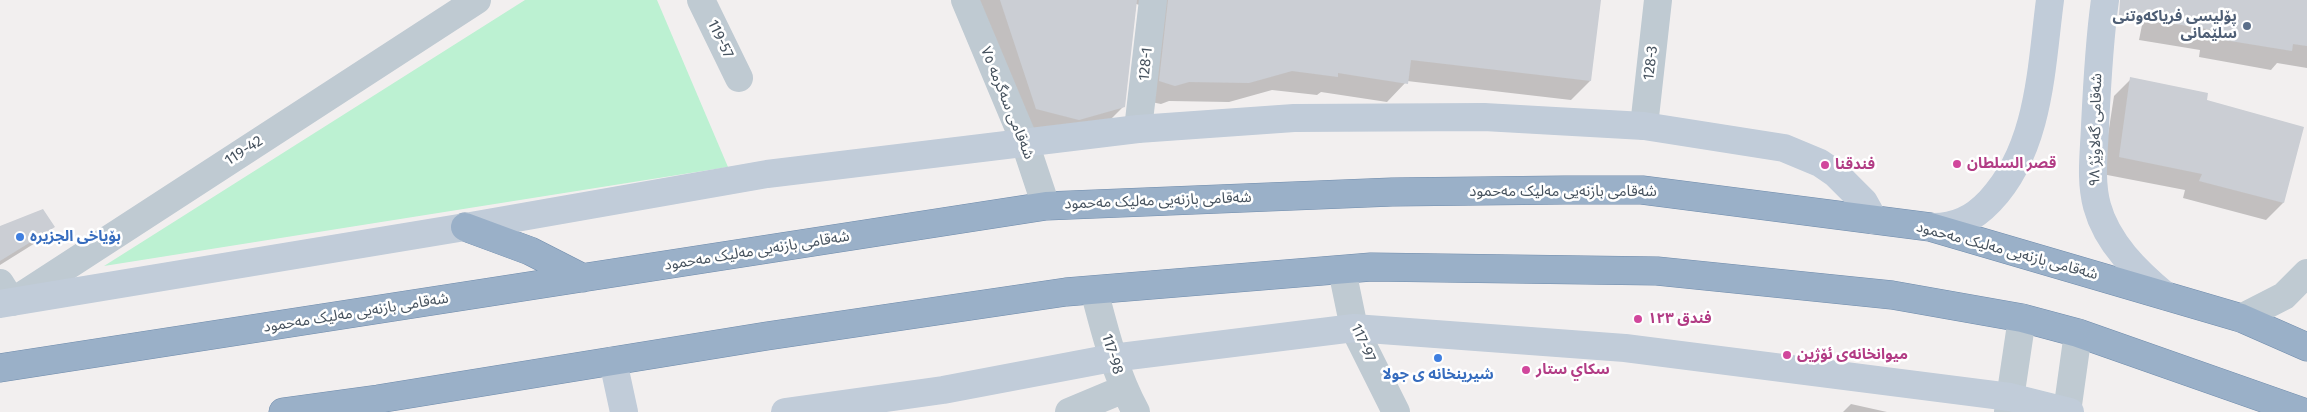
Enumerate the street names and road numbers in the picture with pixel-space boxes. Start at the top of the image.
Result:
street label: 119-57 [703,17,737,61]
street label: شەقامی سەگرمە ٧٥ [976,44,1038,162]
street label: 128-3 [1640,45,1662,81]
street label: 128-1 [1135,46,1157,82]
street label: شەقامی گەلاوێژ ٩٨ [2086,73,2106,187]
street label: 119-42 [222,132,266,170]
street label: شەقامی بازنەیی مەلیک مەحمود [1469,183,1657,201]
street label: شەقامی بازنەیی مەلیک مەحمود [1064,189,1252,213]
street label: شەقامی بازنەیی مەلیک مەحمود [1914,218,2100,284]
street label: شەقامی بازنەیی مەلیک مەحمود [663,227,851,275]
street label: شەقامی بازنەیی مەلیک مەحمود [262,289,450,337]
street label: 117-97 [1347,321,1379,365]
street label: 117-98 [1097,332,1127,376]

